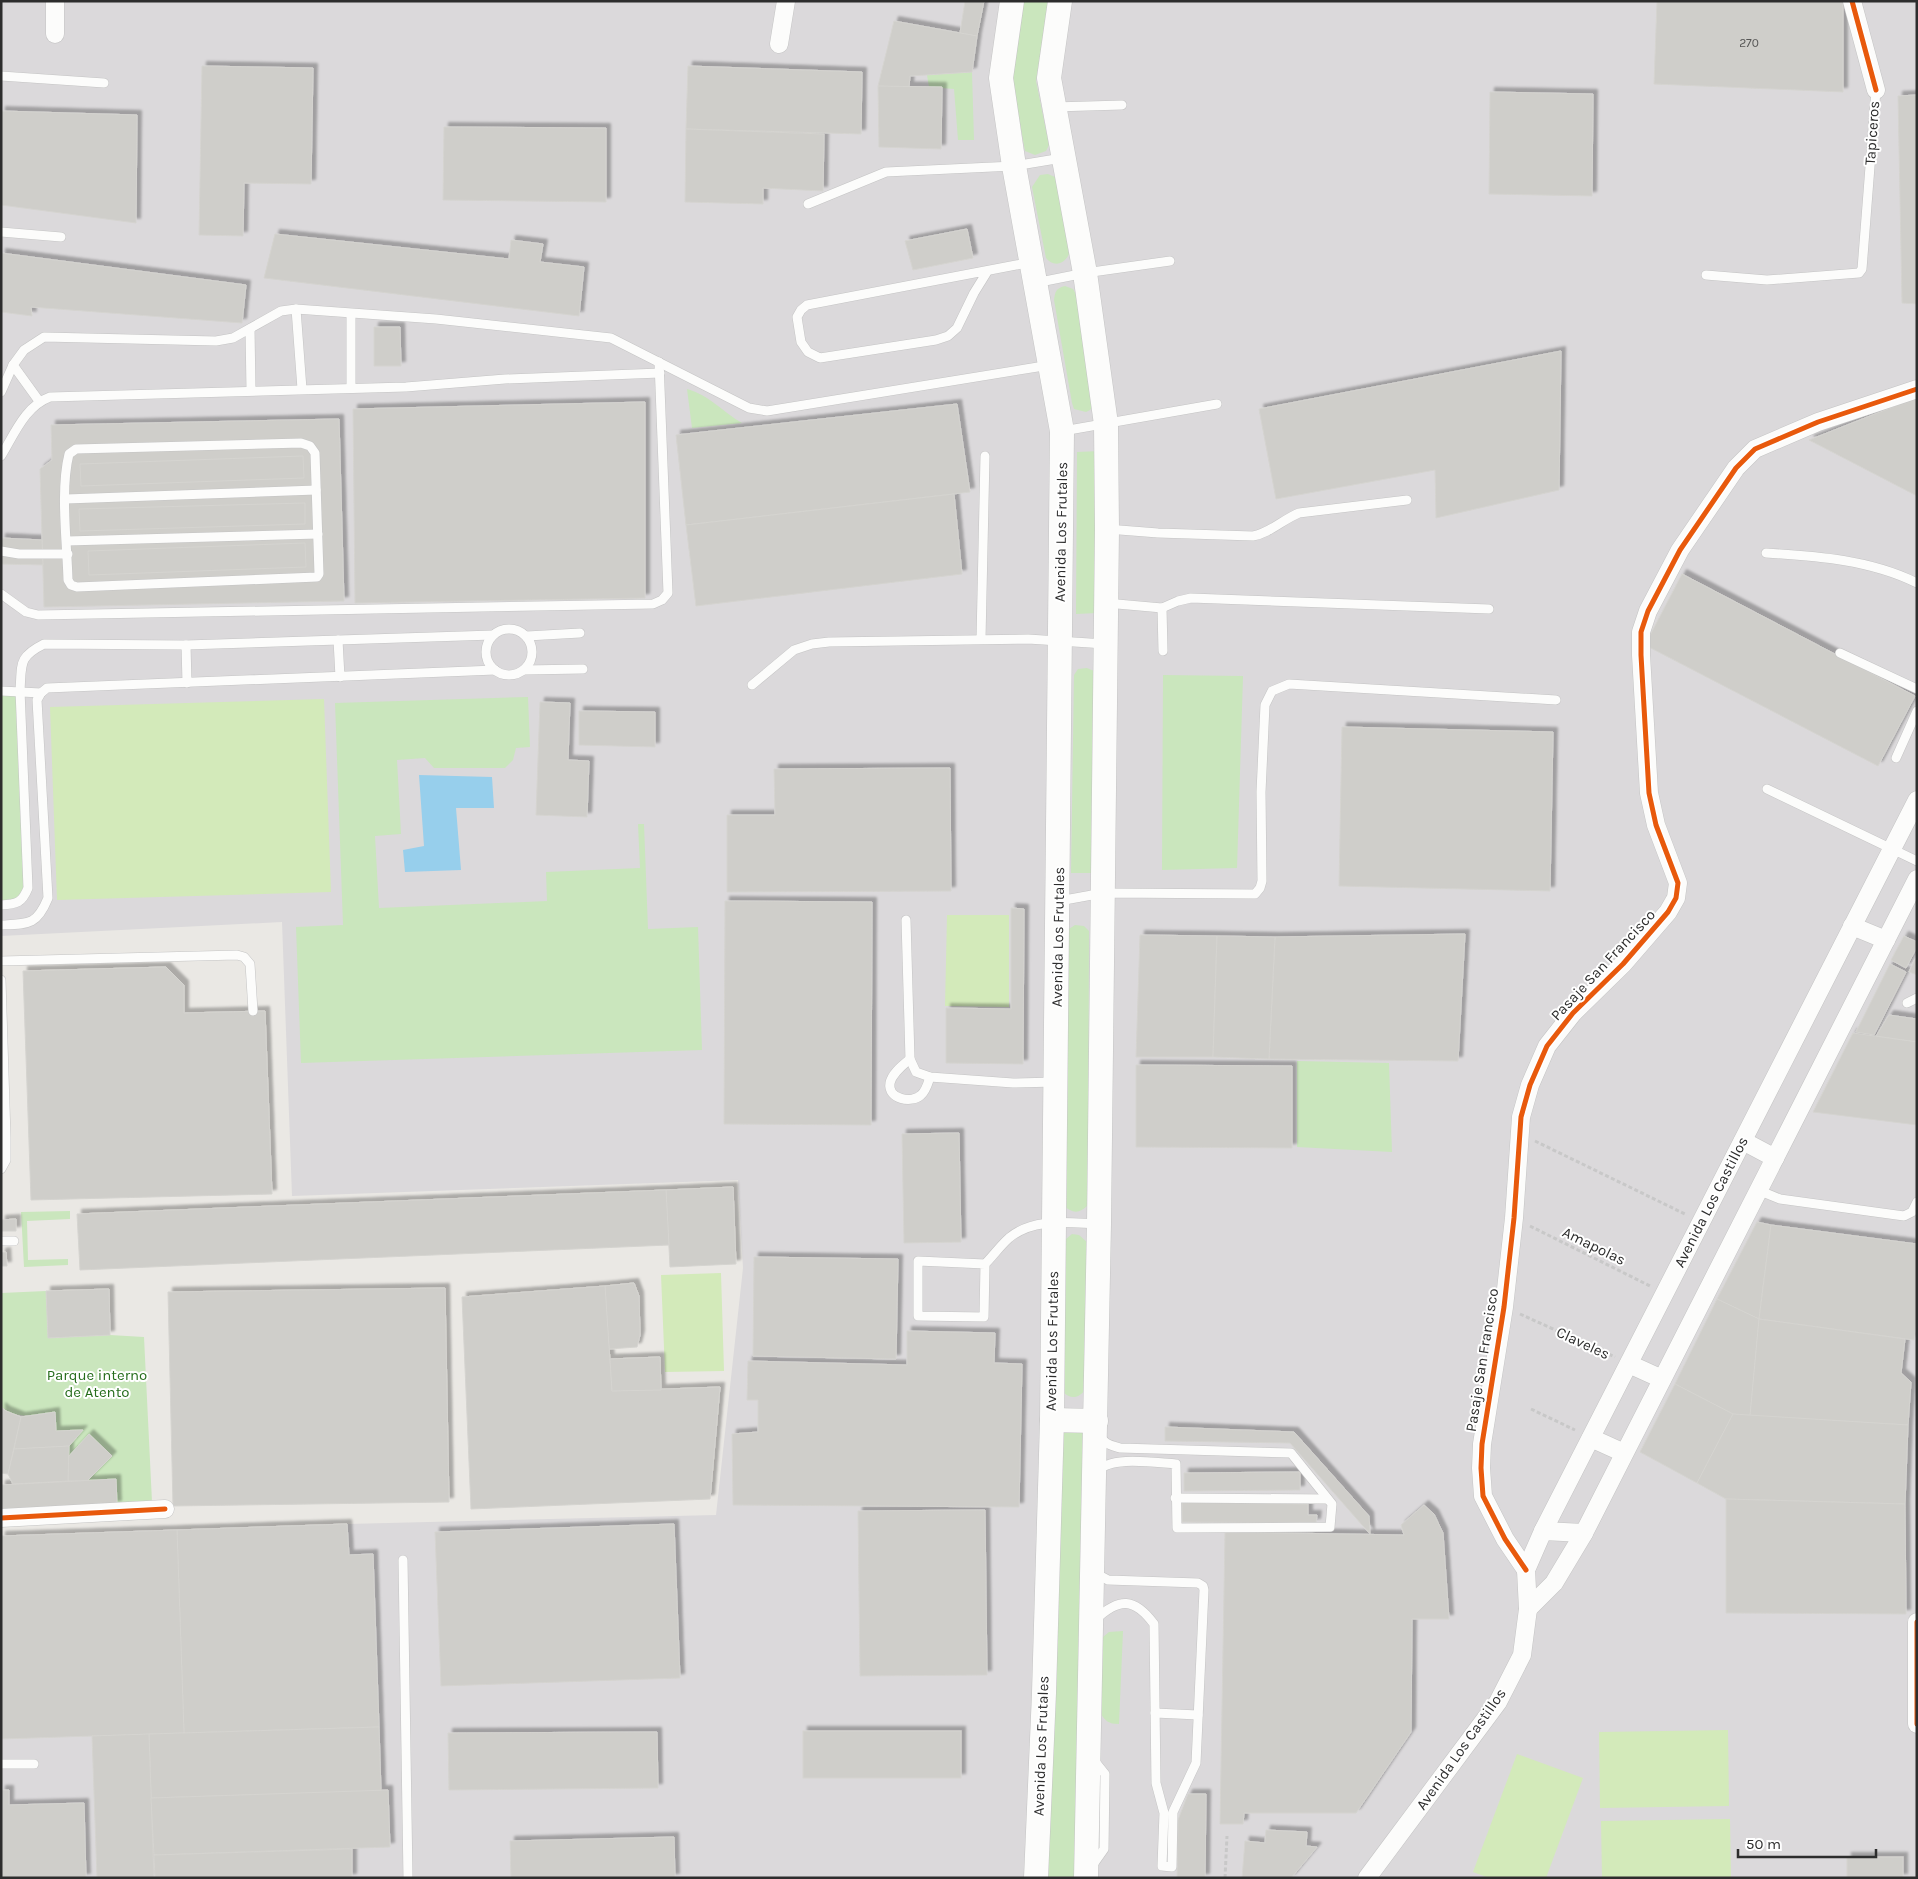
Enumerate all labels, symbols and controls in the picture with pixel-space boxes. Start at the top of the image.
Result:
house number: 270 [1739,36,1759,50]
street label: Tapiceros [1861,100,1883,166]
street label: Avenida Los Frutales [1051,462,1071,602]
street label: Avenida Los Frutales [1048,867,1068,1007]
street label: Pasaje San Francisco [1547,906,1659,1024]
street label: Avenida Los Castillos [1670,1134,1752,1270]
street label: Amapolas [1559,1223,1629,1269]
street label: Avenida Los Frutales [1042,1271,1062,1411]
street label: Pasaje San Francisco [1462,1287,1502,1433]
street label: Claveles [1554,1323,1612,1363]
park label: Parque interno de Atento [47,1366,147,1401]
street label: Avenida Los Frutales [1030,1675,1052,1817]
street label: Avenida Los Castillos [1412,1685,1510,1813]
scale bar [1738,1826,1876,1858]
text: 50 m [1746,1835,1781,1853]

